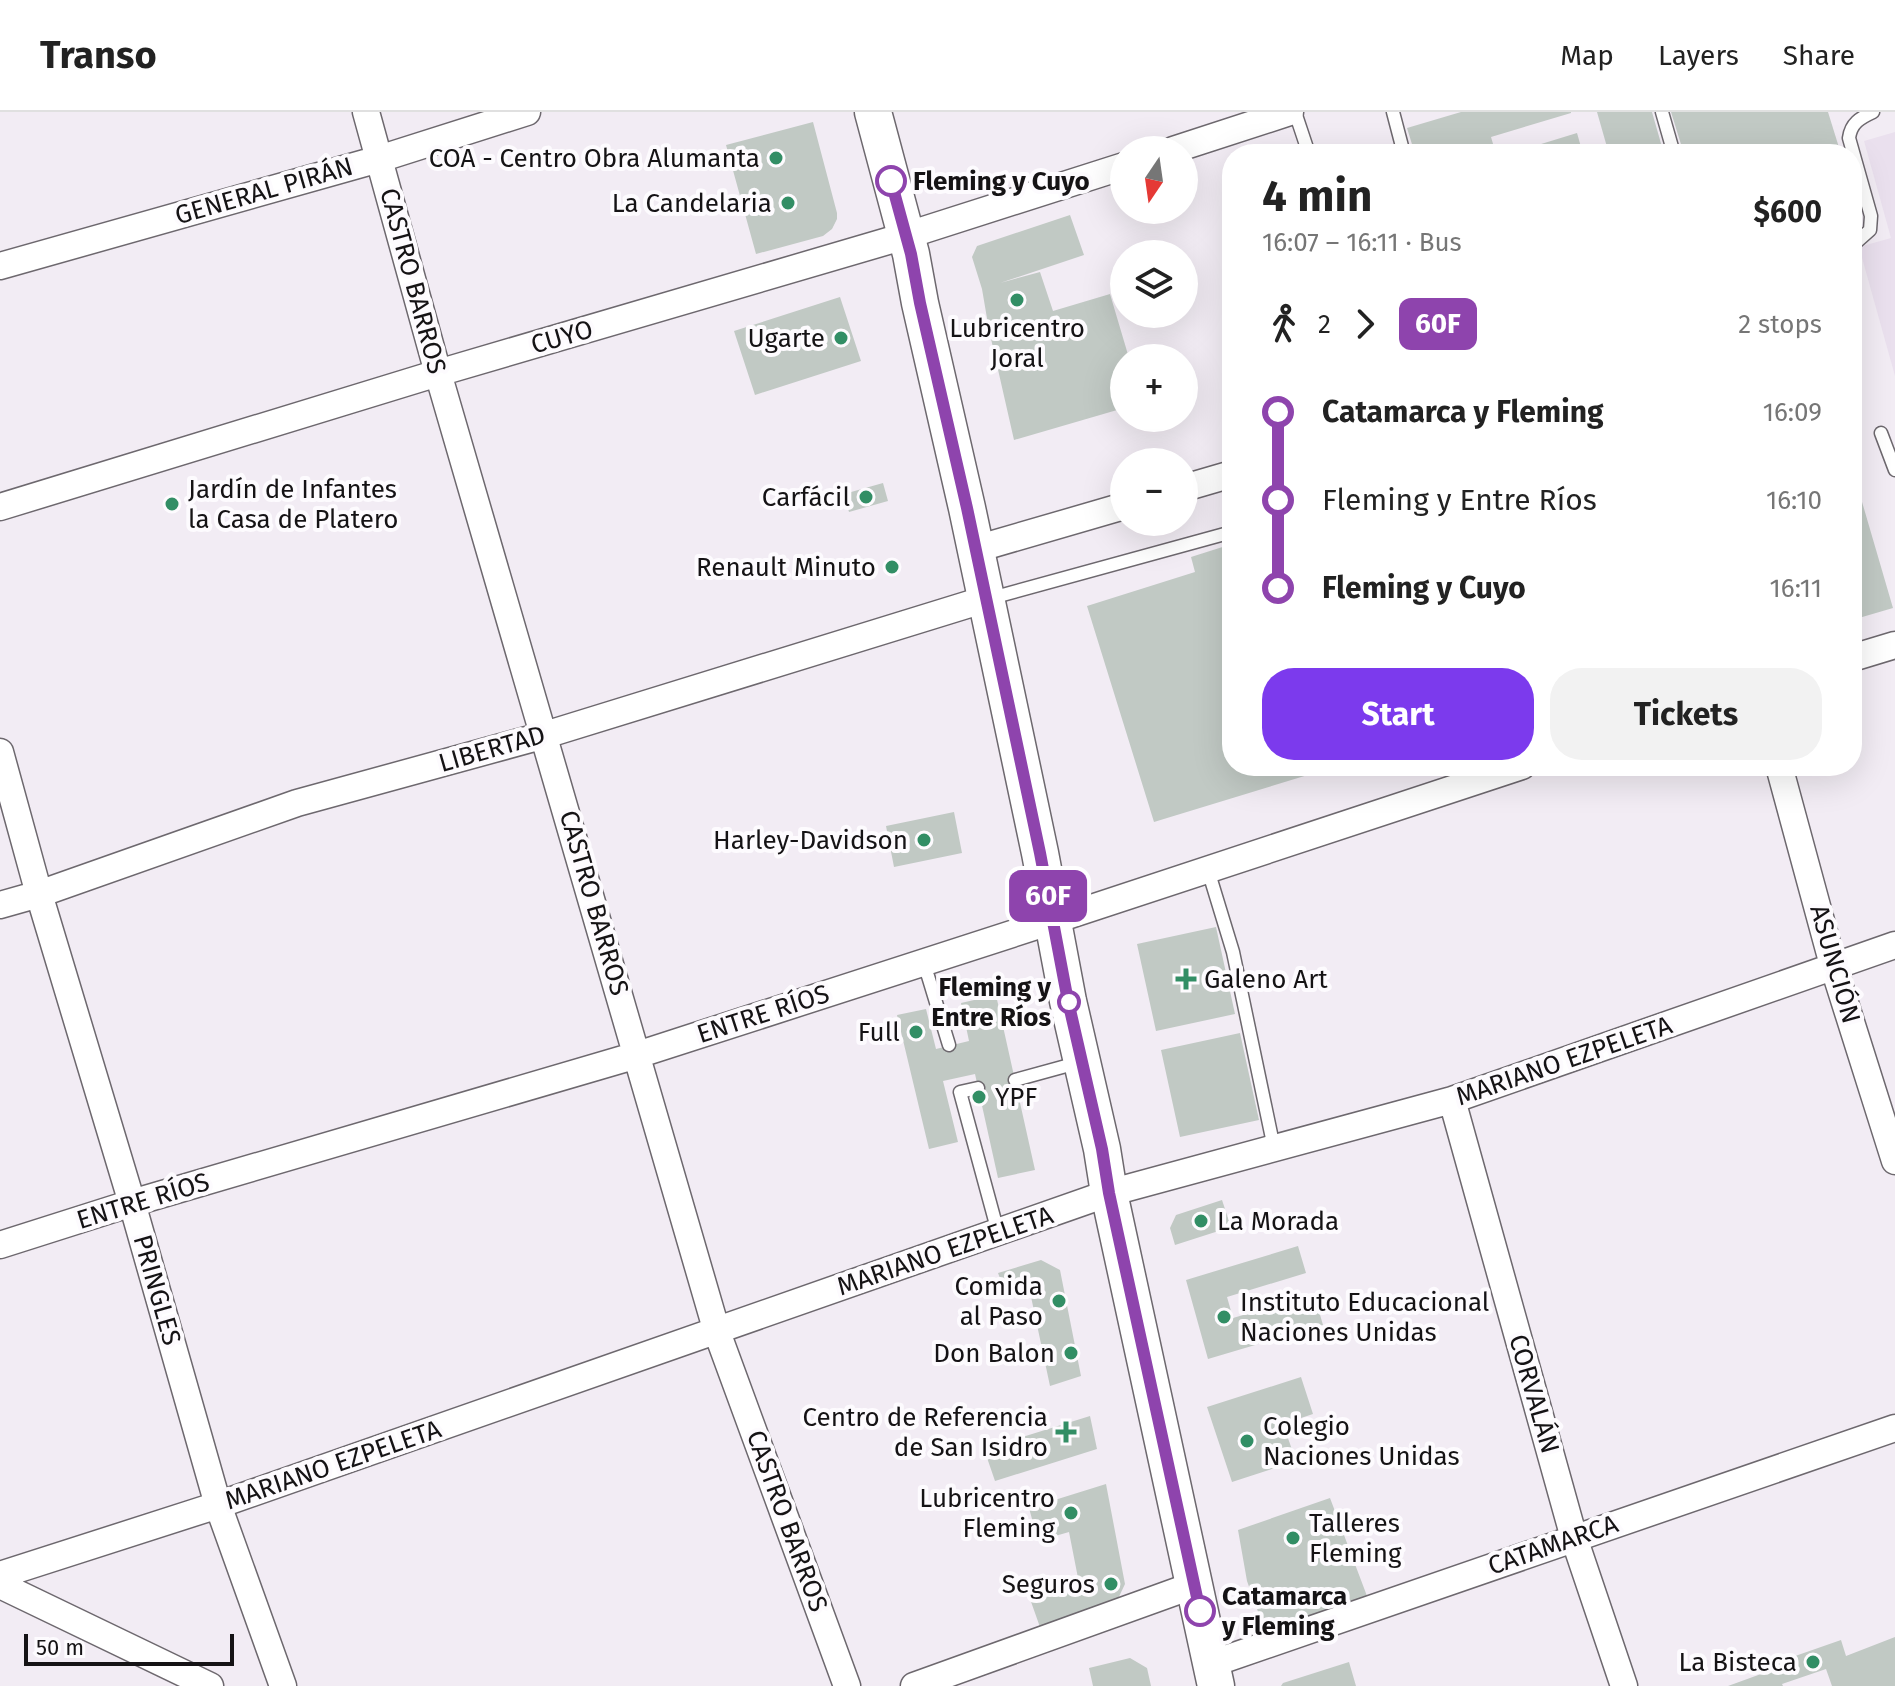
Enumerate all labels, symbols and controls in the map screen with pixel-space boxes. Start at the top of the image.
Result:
text: Transo [40,32,157,78]
text: Map [1560,39,1614,72]
text: Layers [1658,39,1739,72]
text: Share [1783,39,1855,72]
north arrow [1110,136,1198,224]
map controls [1110,136,1198,536]
place label: COA - Centro Obra Alumanta [429,143,760,174]
marker: COA - Centro Obra Alumanta [767,149,785,167]
street label: GENERAL PIRÁN [171,151,357,231]
marker: Fleming y Cuyo [876,166,906,196]
place label: Fleming y Cuyo [913,166,1090,197]
text: 4 min [1262,170,1372,223]
street label: CASTRO BARROS [373,185,453,377]
place label: La Candelaria [612,188,772,219]
marker: La Candelaria [779,194,797,212]
text: $600 [1754,194,1822,230]
text: 16:07 – 16:11 · Bus [1262,227,1462,258]
button: layers [1110,240,1198,328]
marker: Lubricentro Joral [1008,291,1026,309]
icon: walk [1262,302,1306,346]
icon: forward [1343,302,1387,346]
text: 60F [1415,307,1461,340]
text: 2 [1318,309,1331,340]
text: 2 stops [1738,309,1822,340]
street label: CUYO [527,313,597,361]
place label: Lubricentro Joral [949,313,1085,374]
place label: Ugarte [747,323,825,354]
marker: Ugarte [832,329,850,347]
button: + [1110,344,1198,432]
text: Catamarca y Fleming [1322,394,1604,430]
text: 16:09 [1763,397,1822,428]
button: − [1110,448,1198,536]
place label: Jardín de Infantes la Casa de Platero [188,474,398,535]
place label: Carfácil [762,482,850,513]
text: Fleming y Entre Ríos [1322,482,1597,518]
text: 16:10 [1766,485,1822,516]
marker: Carfácil [857,488,875,506]
marker: Jardín de Infantes la Casa de Platero [163,495,181,513]
place label: Renault Minuto [696,552,876,583]
marker: Renault Minuto [883,558,901,576]
text: Fleming y Cuyo [1322,570,1526,606]
text: 16:11 [1770,573,1822,604]
button: Start [1262,668,1534,760]
button: Tickets [1550,668,1822,760]
street label: LIBERTAD [435,719,549,779]
street label: CASTRO BARROS [553,807,635,999]
place label: Harley-Davidson [713,825,908,856]
marker: Harley-Davidson [915,831,933,849]
line badge: 60F [1002,870,1094,922]
text: 60F [1025,879,1071,912]
street label: ASUNCIÓN [1803,901,1867,1027]
place label: Galeno Art [1204,964,1328,995]
marker: Galeno Art [1175,968,1197,990]
place label: Fleming y Entre Ríos [931,972,1052,1033]
street label: ENTRE RÍOS [693,978,833,1050]
marker: Fleming y Entre Ríos [1058,991,1080,1013]
street label: MARIANO EZPELETA [1452,1009,1676,1112]
place label: Full [858,1017,900,1048]
marker: Full [907,1023,925,1041]
place label: YPF [995,1082,1037,1113]
marker: YPF [970,1088,988,1106]
street label: ENTRE RÍOS [73,1166,213,1236]
street label: MARIANO EZPELETA [833,1199,1057,1302]
place label: La Morada [1217,1206,1339,1237]
marker: La Morada [1192,1212,1210,1230]
street label: PRINGLES [126,1231,188,1349]
place label: Comida al Paso [954,1271,1043,1332]
place label: Instituto Educacional Naciones Unidas [1240,1287,1490,1348]
marker: Comida al Paso [1050,1292,1068,1310]
marker: Instituto Educacional Naciones Unidas [1215,1308,1233,1326]
street label: CORVALÁN [1502,1331,1566,1457]
place label: Don Balon [933,1338,1055,1369]
marker: Don Balon [1062,1344,1080,1362]
place label: Centro de Referencia de San Isidro [803,1402,1048,1463]
place label: Colegio Naciones Unidas [1263,1411,1460,1472]
street label: MARIANO EZPELETA [221,1413,445,1516]
marker: Centro de Referencia de San Isidro [1055,1421,1077,1443]
street label: CASTRO BARROS [740,1426,834,1616]
marker: Colegio Naciones Unidas [1238,1432,1256,1450]
place label: Lubricentro Fleming [919,1483,1055,1544]
marker: Lubricentro Fleming [1062,1504,1080,1522]
place label: Talleres Fleming [1309,1508,1402,1569]
street label: CATAMARCA [1484,1508,1622,1582]
marker: Talleres Fleming [1284,1529,1302,1547]
place label: Seguros [1002,1569,1095,1600]
marker: Seguros [1102,1575,1120,1593]
place label: Catamarca y Fleming [1221,1581,1347,1642]
marker: Catamarca y Fleming [1185,1596,1215,1626]
scale bar [24,1630,234,1666]
text: 50 m [36,1634,84,1661]
place label: La Bisteca [1679,1647,1797,1678]
marker: La Bisteca [1804,1653,1822,1671]

